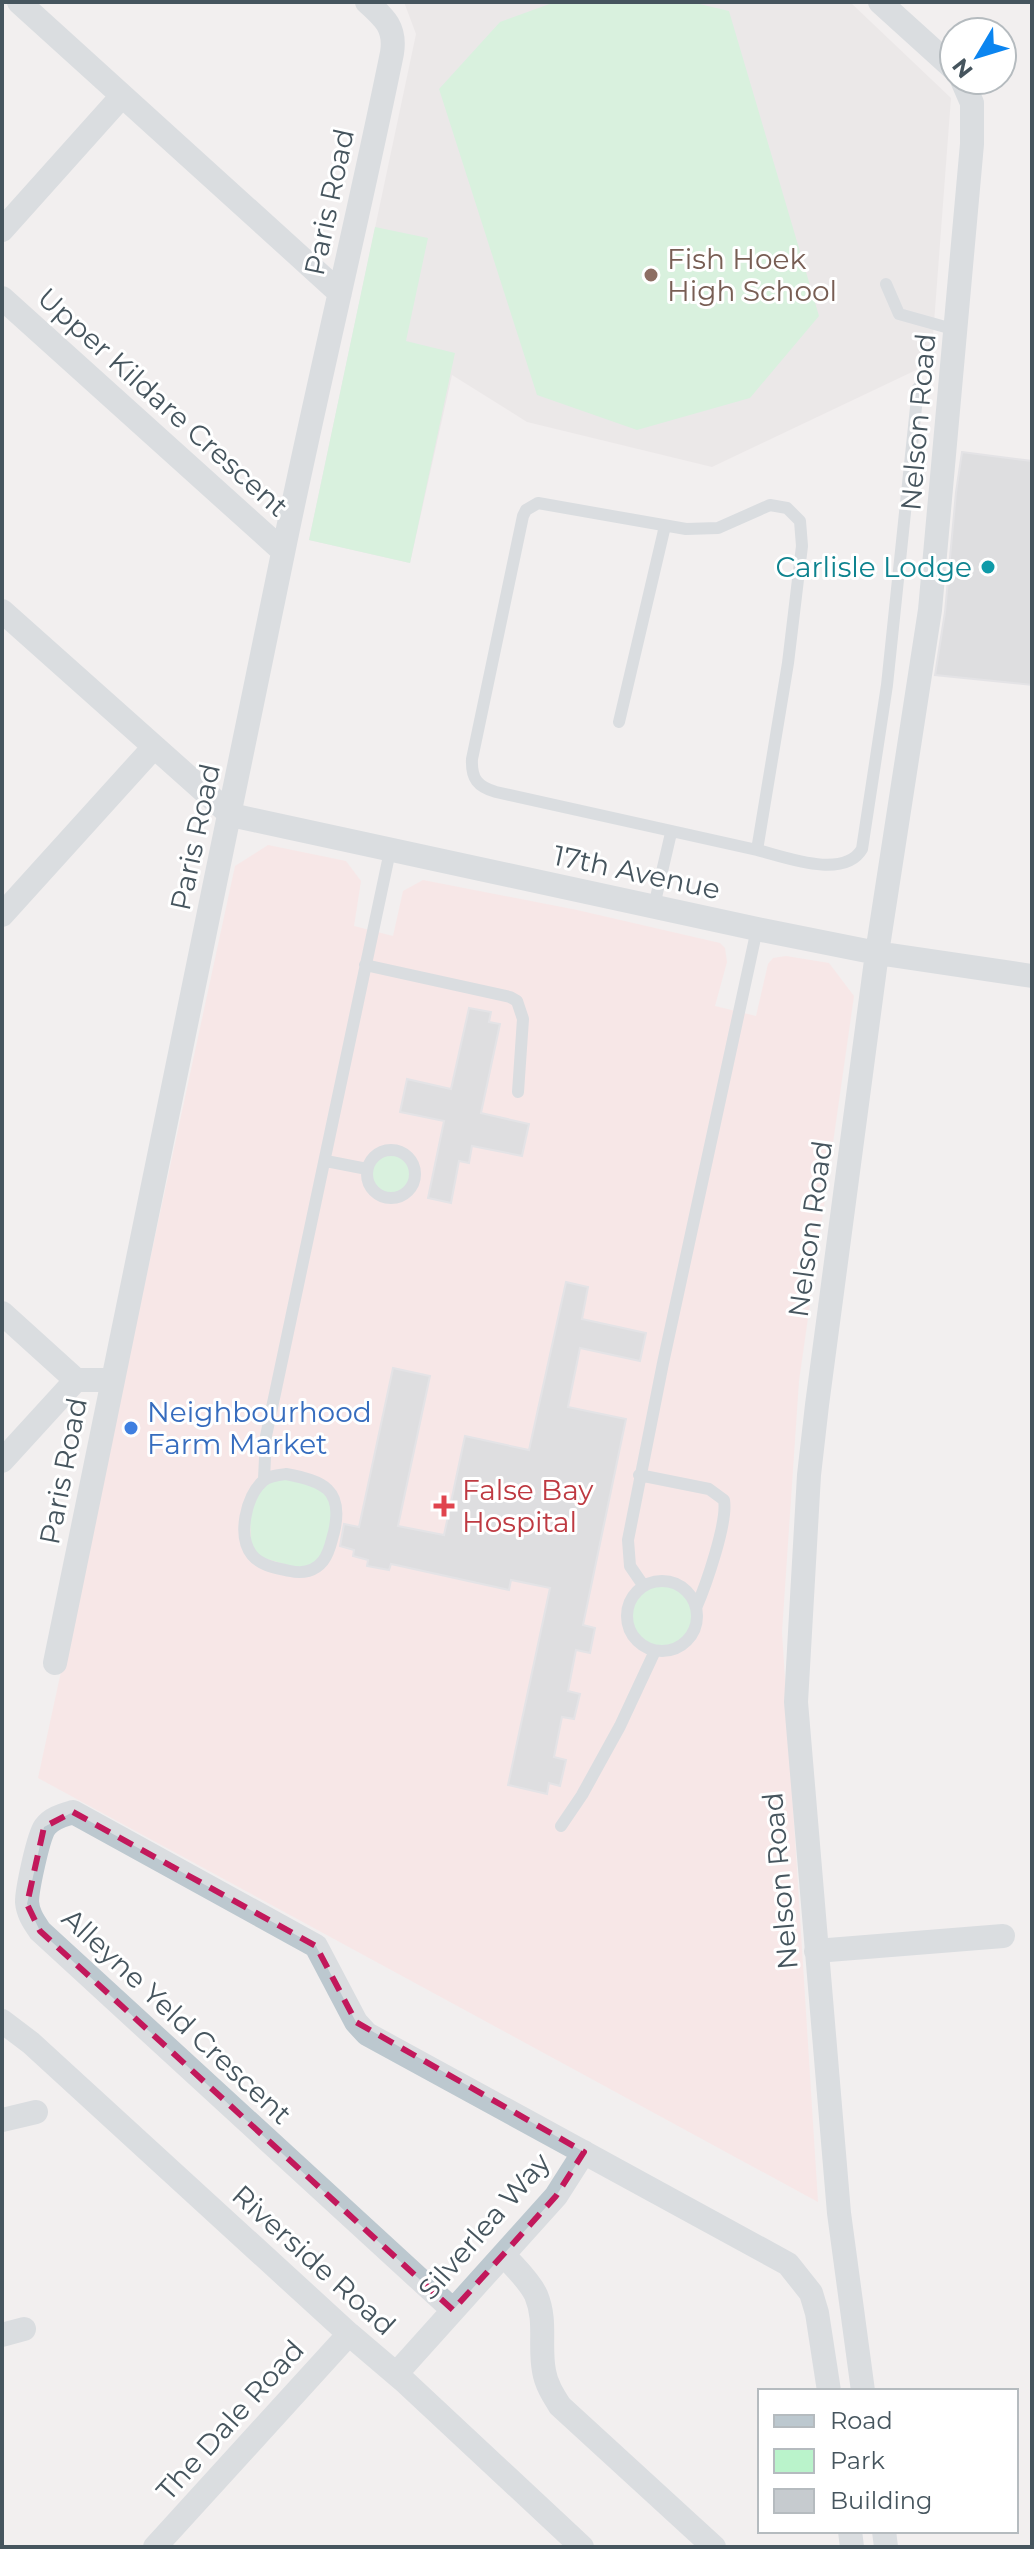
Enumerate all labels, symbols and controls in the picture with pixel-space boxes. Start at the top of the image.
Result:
north arrow [938,16,1018,96]
text: N [947,53,979,83]
street label: Paris Road [297,126,361,278]
place label: Fish Hoek High School [667,242,837,308]
marker: Fish Hoek High School [642,266,660,284]
street label: Upper Kildare Crescent [31,281,295,523]
street label: Nelson Road [893,332,943,512]
place label: Carlisle Lodge [775,550,972,584]
marker: Carlisle Lodge [979,558,997,576]
street label: Paris Road [163,761,227,913]
street label: 17th Avenue [551,838,723,906]
street label: Nelson Road [781,1139,839,1319]
street label: Paris Road [32,1395,94,1547]
place label: Neighbourhood Farm Market [147,1395,372,1461]
marker: Neighbourhood Farm Market [122,1419,140,1437]
place label: False Bay Hospital [462,1473,594,1539]
marker: False Bay Hospital [433,1495,455,1517]
street label: Nelson Road [755,1791,805,1971]
street label: Alleyne Yeld Crescent [55,1901,299,2131]
street label: Silverlea Way [411,2145,558,2306]
street label: Riverside Road [225,2178,403,2342]
street label: The Dale Road [149,2333,311,2507]
legend [758,2389,1018,2533]
text: Road [830,2406,893,2435]
text: Park [830,2446,885,2475]
text: Building [830,2486,933,2515]

